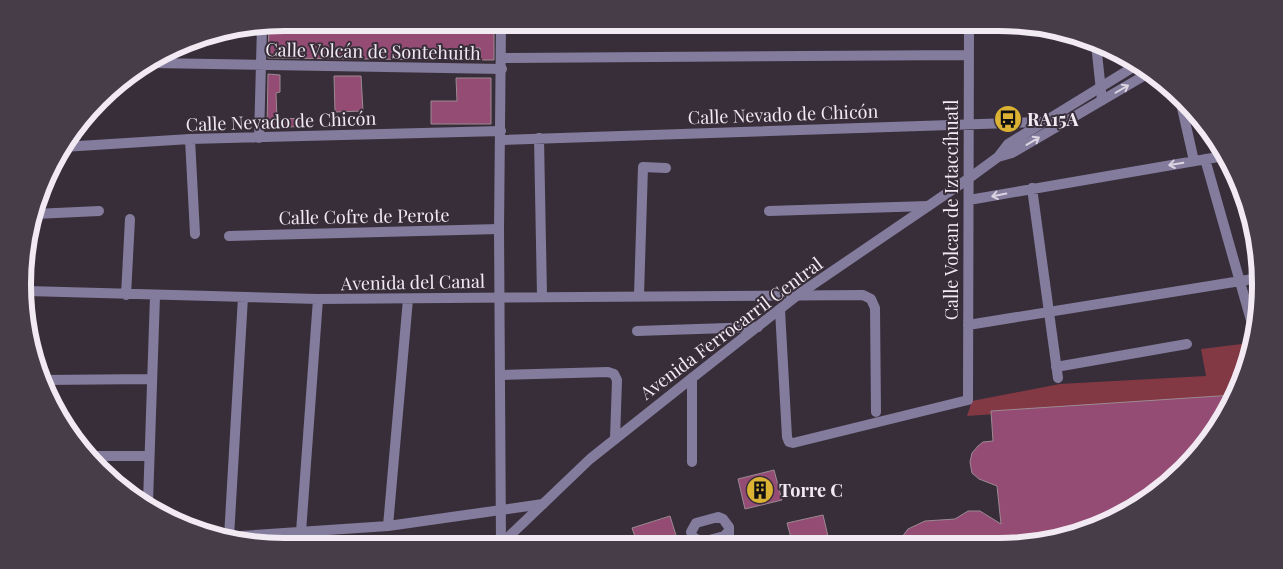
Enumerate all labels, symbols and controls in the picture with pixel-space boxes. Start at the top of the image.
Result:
street label: Calle Volcán de Sontehuith [265,37,481,65]
one-way arrow [1115,83,1129,93]
street label: Calle Nevado de Chicón [687,99,879,129]
street label: Calle Volcan de Iztaccíhuatl [939,100,963,320]
bus stop icon: RA15A [993,104,1023,134]
street label: Calle Nevado de Chicón [185,106,377,136]
place label: RA15A [1027,107,1079,131]
one-way arrow [1026,135,1040,145]
one-way arrow [1168,160,1184,170]
one-way arrow [991,190,1007,200]
street label: Calle Cofre de Perote [278,203,450,229]
street label: Avenida Ferrocarril Central [634,251,827,405]
street label: Avenida del Canal [340,269,485,295]
building icon: Torre C [745,475,775,505]
place label: Torre C [779,478,843,502]

